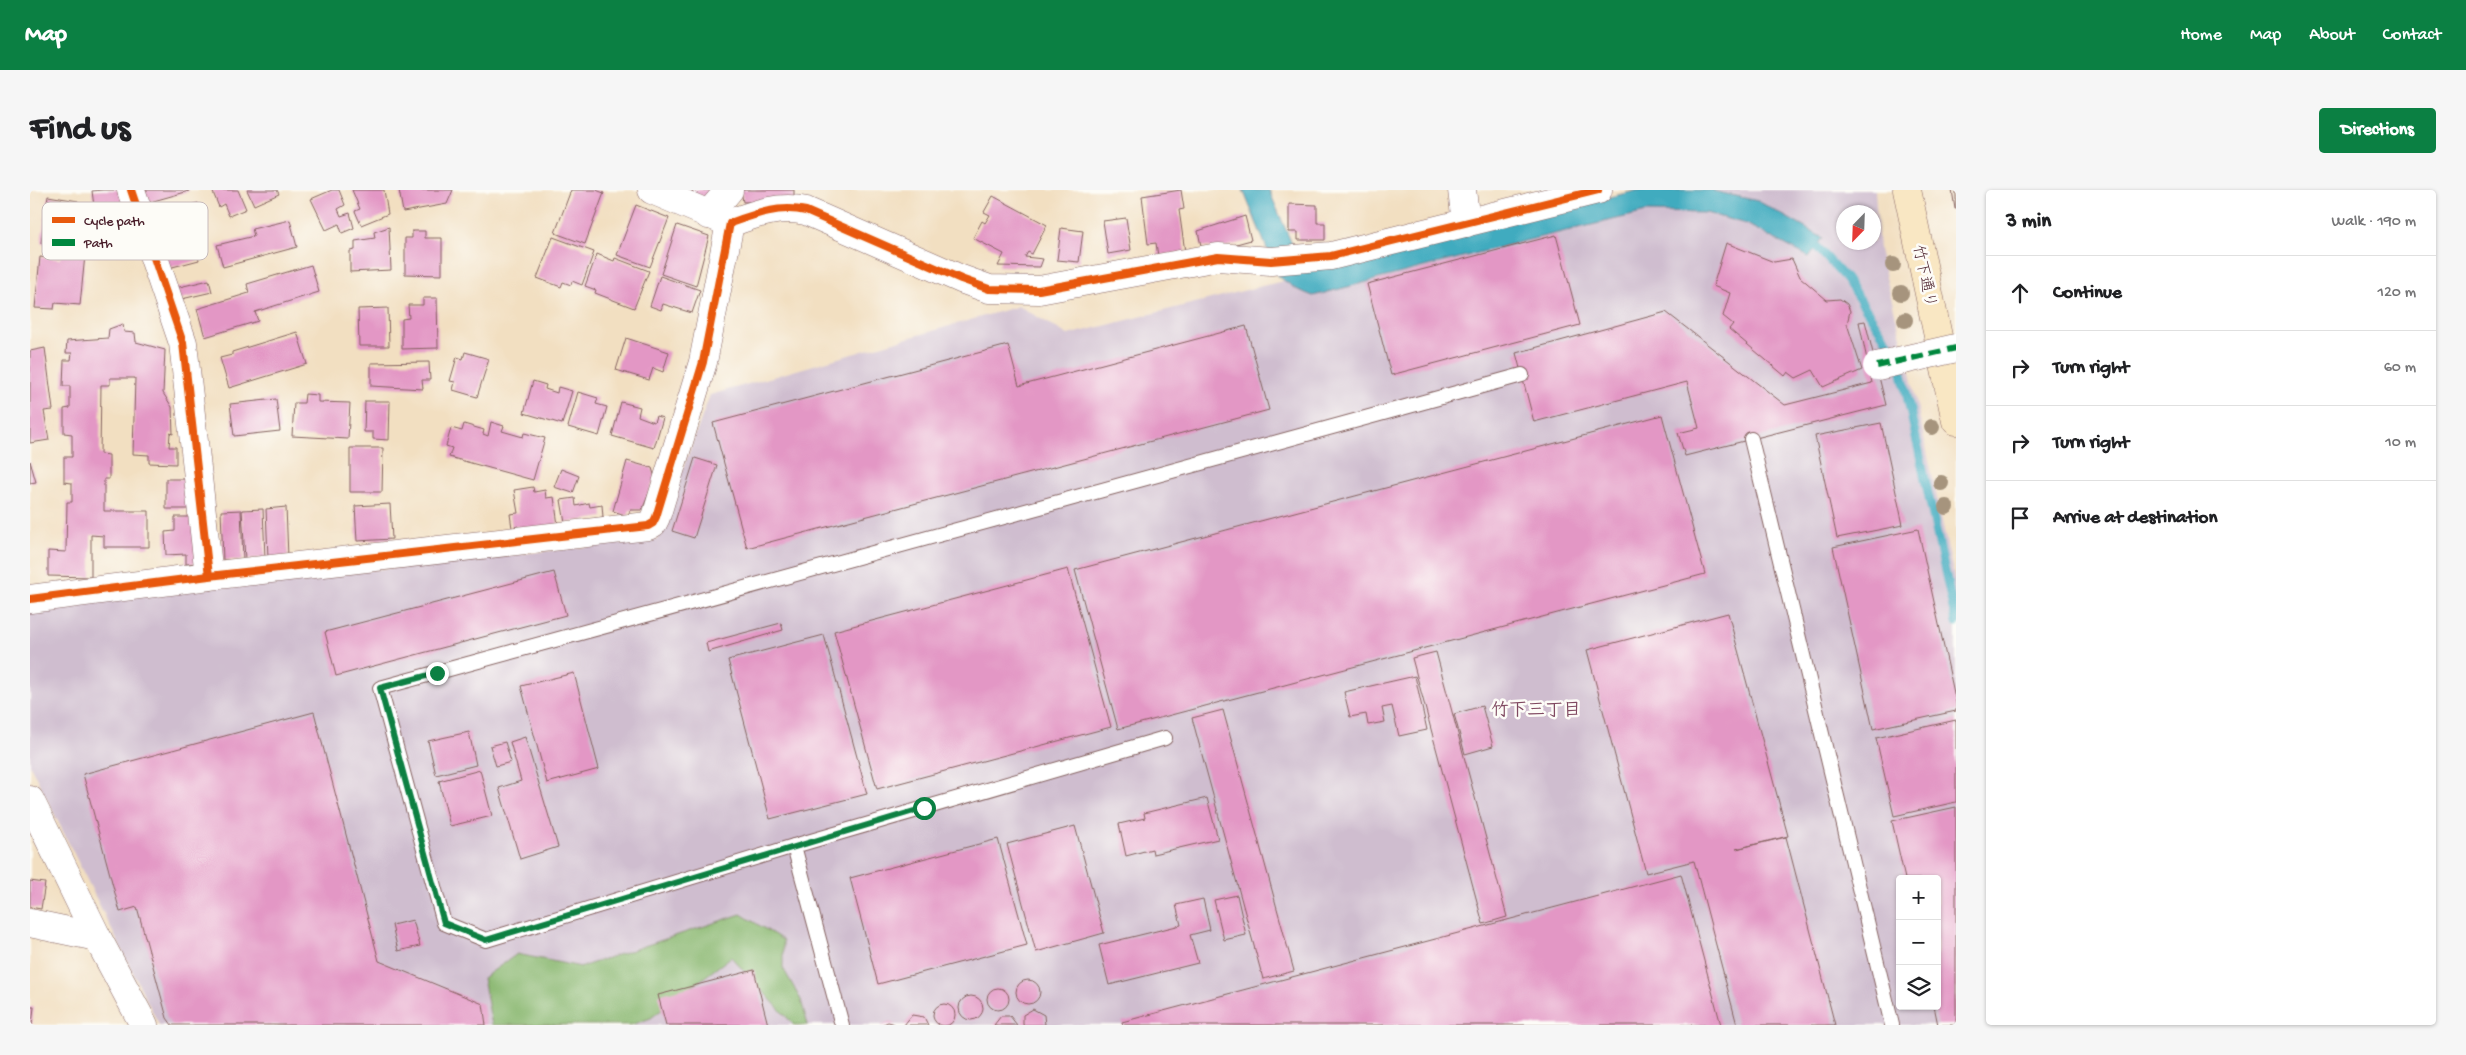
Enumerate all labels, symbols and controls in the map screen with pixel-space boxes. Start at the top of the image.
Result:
text: Map [25,21,67,50]
text: Home [2180,25,2222,46]
text: Map [2250,25,2281,46]
text: About [2309,25,2355,46]
text: Contact [2383,25,2441,46]
button: Directions [2319,108,2436,153]
text: Find us [30,110,130,151]
legend [42,202,208,260]
north arrow [1836,205,1881,250]
text: 3 min [2006,210,2051,235]
text: Walk · 190 m [2332,213,2416,232]
text: Cycle path [84,214,145,231]
text: Path [83,236,113,253]
street label: 竹下通り [1907,243,1940,310]
icon: ahead [2006,279,2034,307]
text: Continue [2053,282,2122,305]
text: 120 m [2377,284,2416,303]
icon: right [2006,354,2034,382]
text: Turn right [2053,357,2129,380]
text: 60 m [2384,359,2416,378]
icon: right [2006,429,2034,457]
text: Turn right [2053,432,2129,455]
text: 10 m [2385,434,2416,453]
icon: arrive [2006,504,2034,532]
text: Arrive at destination [2053,507,2217,530]
route end [426,662,449,685]
district label: 竹下三丁目 [1491,700,1581,722]
route start [913,797,936,820]
map controls [1896,875,1941,1010]
button: + [1896,875,1941,920]
button: − [1896,920,1941,965]
button: layers [1896,965,1941,1010]

